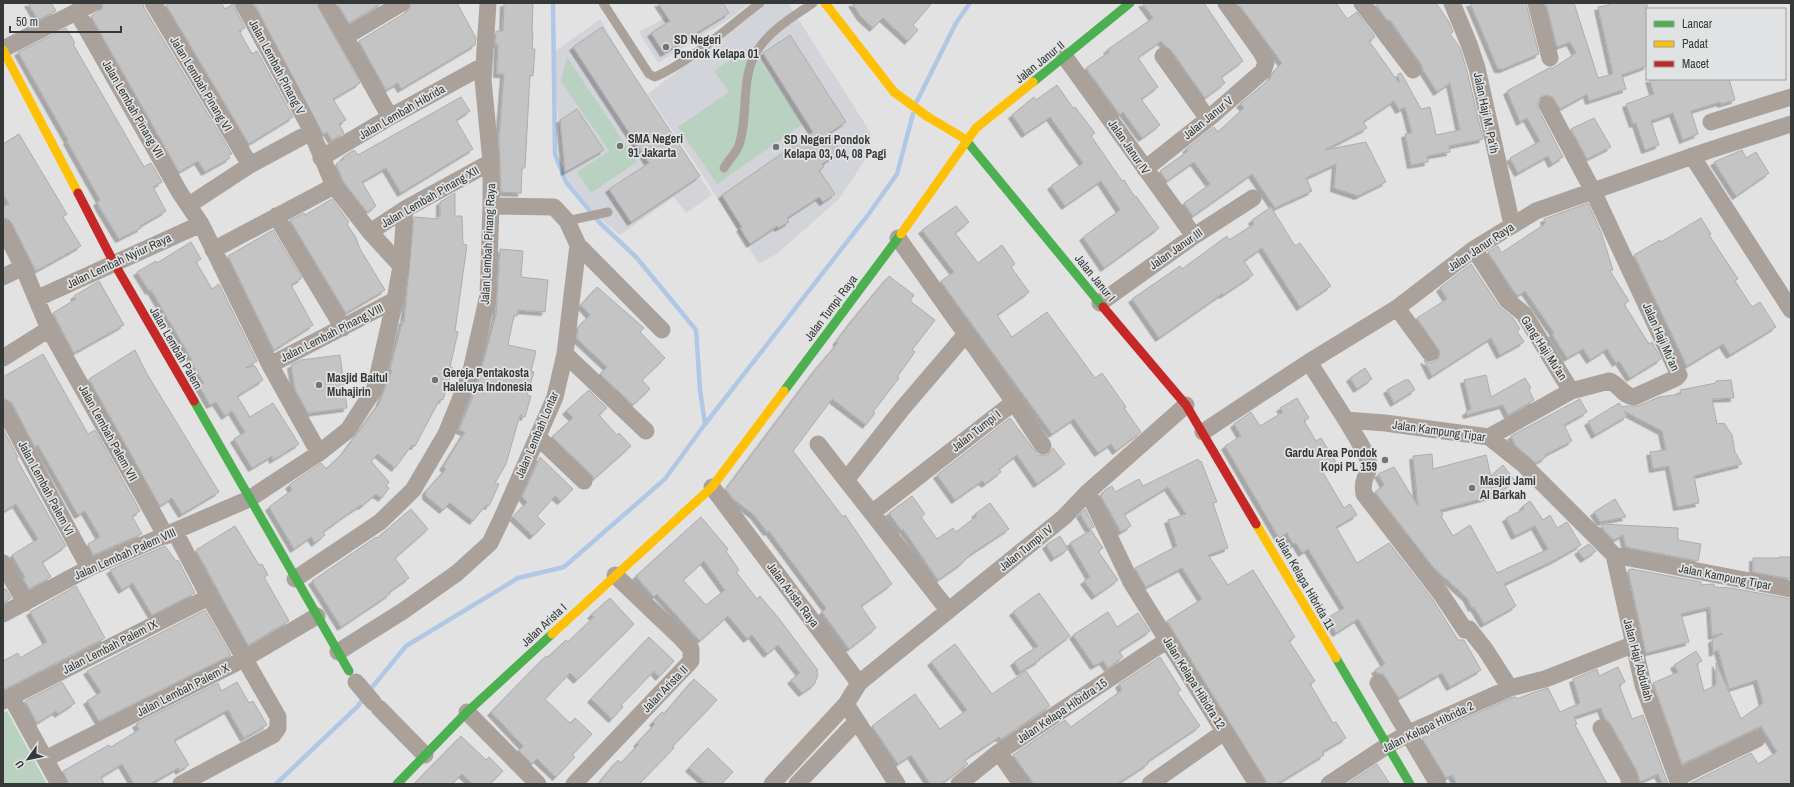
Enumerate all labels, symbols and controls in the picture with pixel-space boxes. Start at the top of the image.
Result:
scale bar [10,8,121,34]
legend [1646,8,1786,80]
text: 50 m [16,14,38,30]
text: Lancar [1682,16,1713,32]
street label: Jalan Lembah Pinang V [245,17,309,118]
place label: SD Negeri Pondok Kelapa 01 [674,32,759,62]
street label: Jalan Lembah Pinang VI [166,34,236,134]
text: Padat [1682,36,1708,52]
street label: Jalan Janur II [1012,37,1068,87]
marker: SD Negeri Pondok Kelapa 01 [661,42,671,52]
text: Macet [1682,56,1709,72]
street label: Jalan Lembah Pinang VII [98,57,168,161]
street label: Jalan Haji M. Pa'ih [1470,71,1502,155]
street label: Jalan Lembah Hibrida [356,81,448,143]
street label: Jalan Janur V [1180,93,1237,143]
street label: Jalan Janur IV [1104,117,1154,178]
place label: SMA Negeri 91 Jakarta [628,131,683,161]
place label: SD Negeri Pondok Kelapa 03, 04, 08 Pagi [784,132,887,162]
marker: SMA Negeri 91 Jakarta [615,141,625,151]
marker: SD Negeri Pondok Kelapa 03, 04, 08 Pagi [771,142,781,152]
street label: Jalan Lembah Pinang XII [378,162,482,232]
street label: Jalan Lembah Pinang Raya [477,182,499,305]
street label: Jalan Janur Raya [1445,219,1518,275]
street label: Jalan Janur III [1146,225,1206,273]
street label: Jalan Lembah Nyiur Raya [64,229,174,292]
street label: Jalan Janur I [1071,251,1119,305]
street label: Jalan Tumpi Raya [801,271,861,344]
street label: Jalan Lembah Pinang VIII [278,300,386,366]
street label: Jalan Haji Mu'an [1639,300,1683,374]
street label: Jalan Lembah Palem [146,304,206,392]
street label: Gang Haji Mu'an [1517,313,1571,383]
place label: Gereja Pentakosta Haleluya Indonesia [443,365,533,395]
place label: Masjid Baitul Muhajirin [327,370,388,400]
marker: Gereja Pentakosta Haleluya Indonesia [430,375,440,385]
marker: Masjid Baitul Muhajirin [314,380,324,390]
street label: Jalan Lembah Palem VII [75,382,141,484]
street label: Jalan Lembah Lontar [512,389,563,481]
street label: Jalan Tumpi I [948,407,1004,455]
street label: Jalan Kampung Tipar [1391,417,1487,446]
street label: Jalan Lembah Palem VI [14,438,78,538]
place label: Gardu Area Pondok Kopi PL 159 [1285,445,1378,475]
marker: Gardu Area Pondok Kopi PL 159 [1380,455,1390,465]
place label: Masjid Jami Al Barkah [1480,473,1536,503]
marker: Masjid Jami Al Barkah [1467,483,1477,493]
street label: Jalan Tumpi IV [996,521,1057,575]
street label: Jalan Lembah Palem VIII [72,524,178,584]
street label: Jalan Kelapa Hibrida 11 [1272,534,1338,633]
street label: Jalan Arista Raya [763,559,823,631]
street label: Jalan Kampung Tipar [1677,560,1773,594]
street label: Jalan Arista I [518,600,570,650]
street label: Jalan Lembah Palem IX [60,616,161,678]
street label: Jalan Haji Abdullah [1619,617,1657,703]
street label: Jalan Kelapa Hibidra 12 [1159,634,1229,732]
street label: Jalan Lembah Palem X [134,660,232,720]
street label: Jalan Arista II [639,662,691,716]
street label: Jalan Kelapa Hibidra 15 [1014,675,1111,747]
street label: Jalan Kelapa Hibrida 2 [1380,698,1476,756]
north arrow [8,739,48,779]
text: U [12,758,27,771]

